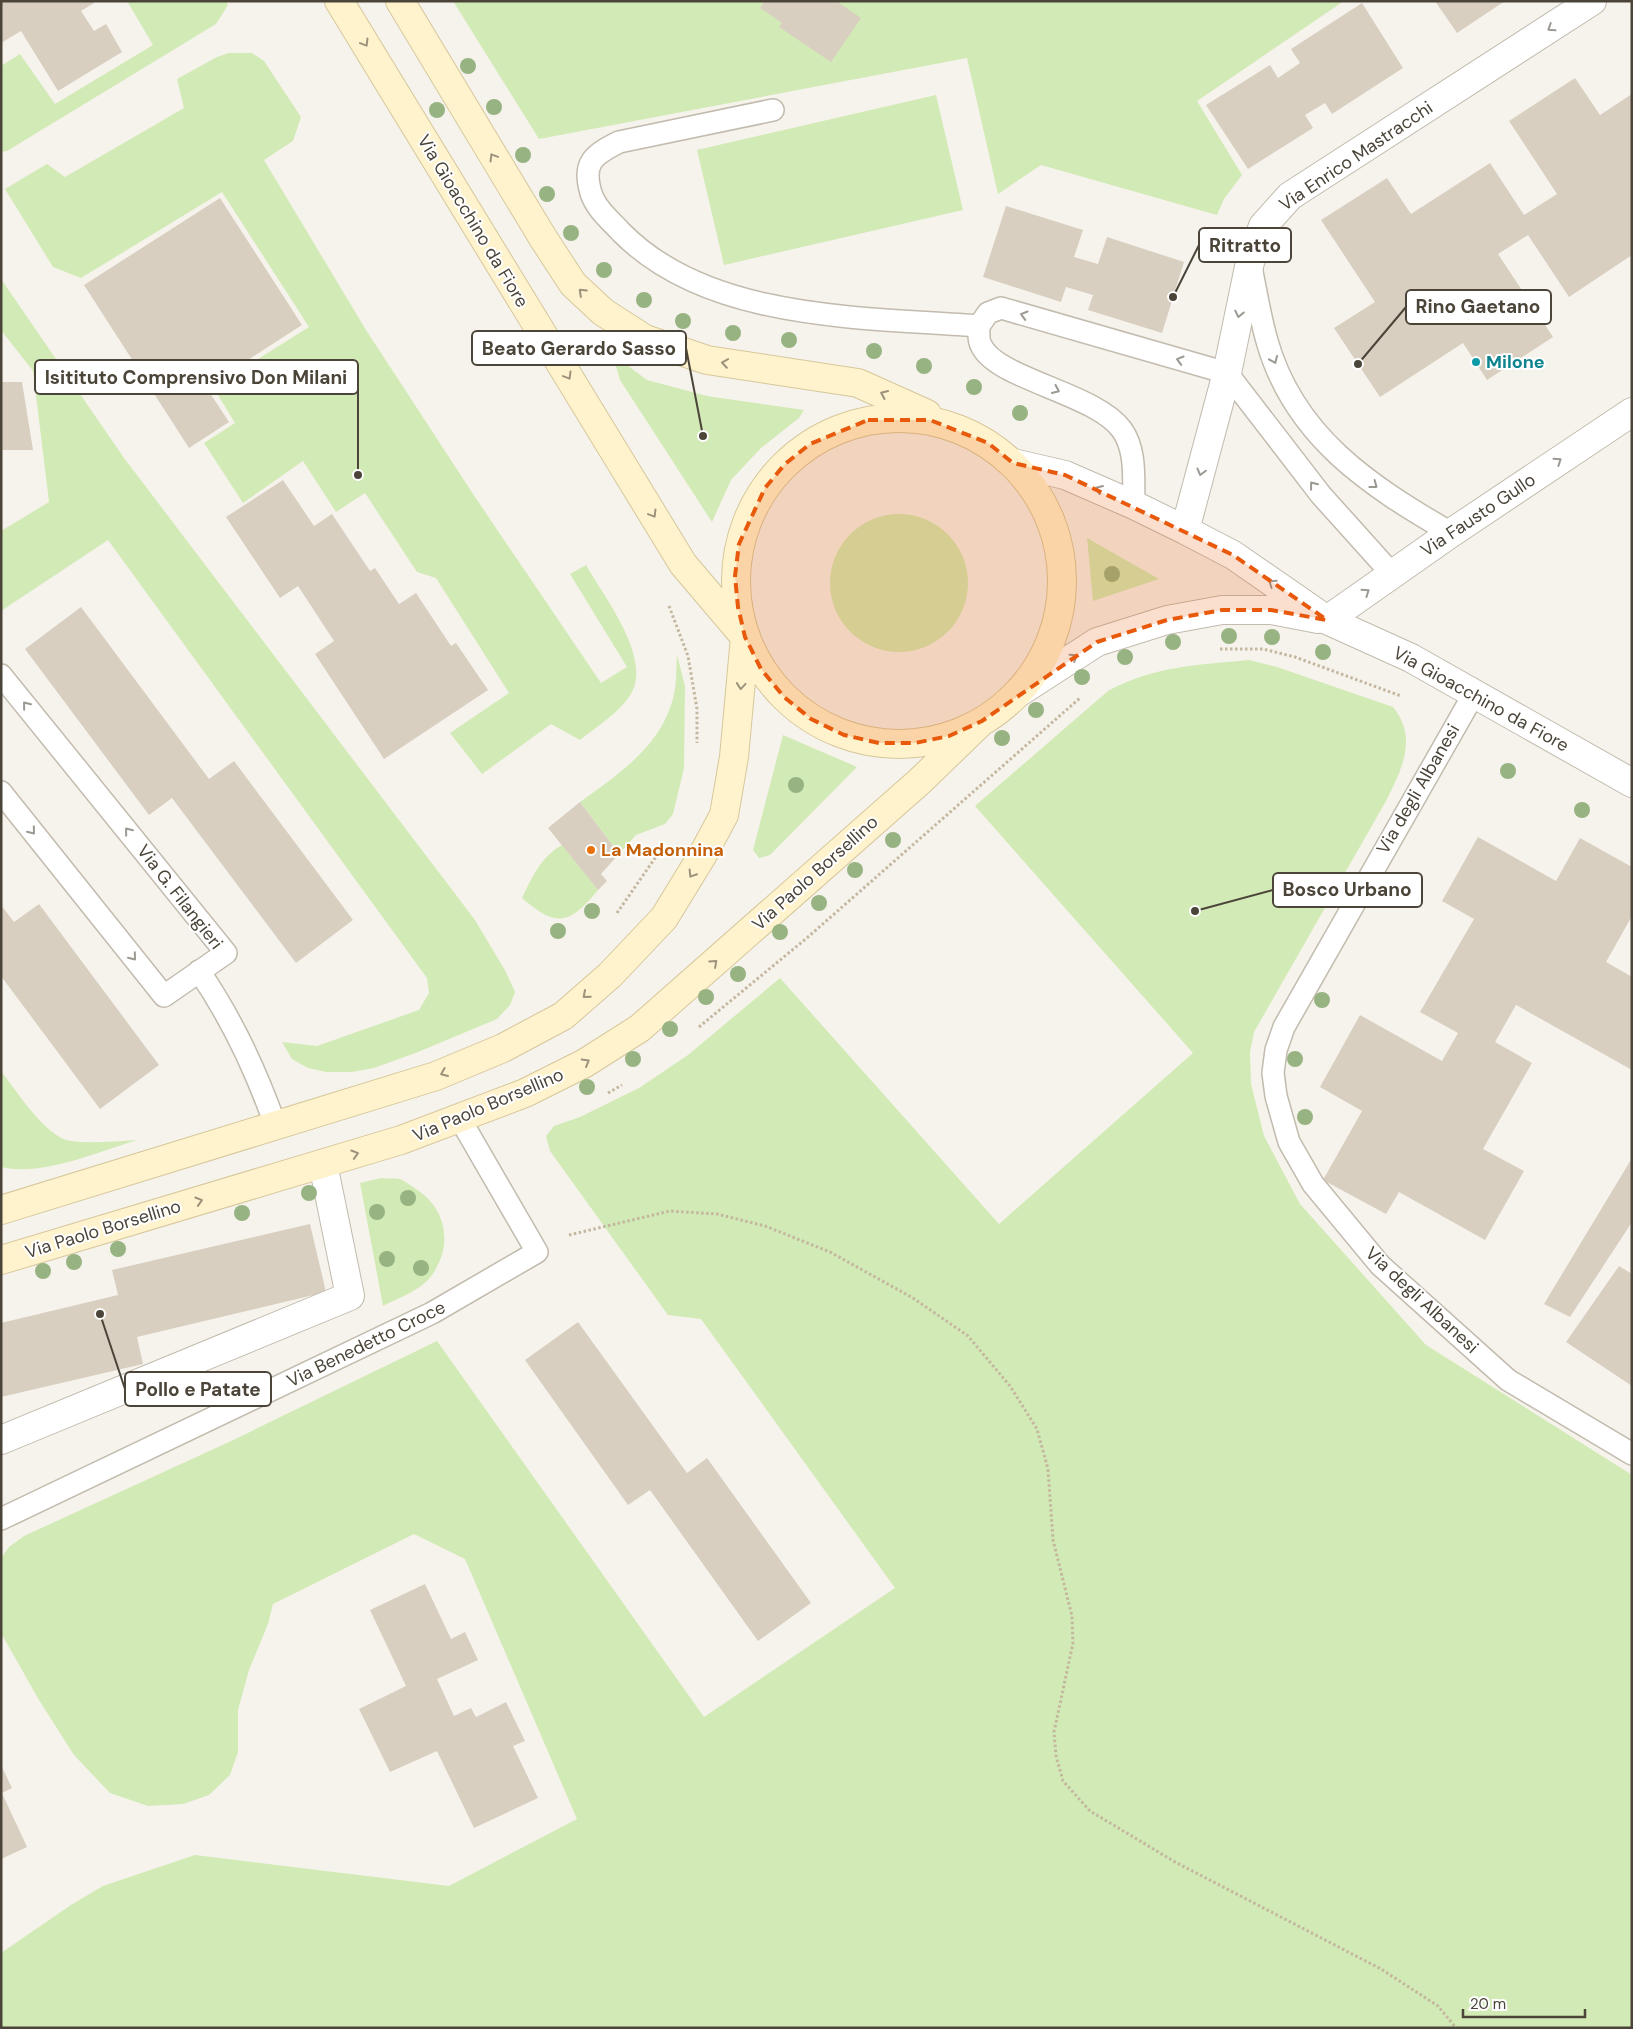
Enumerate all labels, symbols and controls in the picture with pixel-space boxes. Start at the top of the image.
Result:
one-way arrow [1547,21,1556,31]
one-way arrow [358,37,368,46]
street label: Via Enrico Mastracchi [1274,96,1438,216]
street label: Via Gioacchino da Fiore [412,130,534,312]
one-way arrow [490,153,500,162]
callout: Ritratto [1199,228,1291,262]
text: Ritratto [1209,233,1281,258]
one-way arrow [579,289,588,298]
callout: Rino Gaetano [1406,290,1551,324]
text: Rino Gaetano [1416,294,1540,319]
one-way arrow [1020,310,1028,320]
one-way arrow [1234,310,1245,318]
callout: Beato Gerardo Sasso [472,331,686,365]
text: Beato Gerardo Sasso [482,336,676,361]
place label: Milone [1486,350,1545,374]
one-way arrow [1176,355,1185,365]
one-way arrow [1268,355,1279,364]
marker: Milone [1470,356,1482,368]
one-way arrow [721,358,729,369]
callout: Isitituto Comprensivo Don Milani [35,360,358,394]
text: Isitituto Comprensivo Don Milani [45,365,347,390]
one-way arrow [561,370,571,379]
one-way arrow [1051,384,1060,394]
one-way arrow [880,390,889,401]
one-way arrow [1553,458,1562,467]
one-way arrow [1196,467,1206,475]
street label: Via Fausto Gullo [1416,468,1540,562]
one-way arrow [1368,479,1377,487]
one-way arrow [1310,481,1319,491]
one-way arrow [1095,485,1104,496]
one-way arrow [646,509,656,518]
one-way arrow [1268,580,1278,589]
one-way arrow [1361,589,1370,598]
street label: Via Gioacchino da Fiore [1389,641,1573,757]
one-way arrow [1068,654,1077,663]
one-way arrow [736,682,747,690]
one-way arrow [23,702,31,711]
street label: Via degli Albanesi [1371,720,1465,858]
street label: Via Paolo Borsellino [747,810,883,936]
one-way arrow [26,825,35,834]
one-way arrow [125,828,133,837]
place label: La Madonnina [601,838,724,862]
street label: Via G. Filangieri [132,840,228,954]
marker: La Madonnina [585,844,597,856]
one-way arrow [688,868,698,877]
callout: Bosco Urbano [1273,873,1422,907]
text: Bosco Urbano [1282,877,1412,902]
one-way arrow [128,951,136,960]
one-way arrow [709,960,718,969]
one-way arrow [583,990,592,998]
one-way arrow [581,1058,590,1068]
street label: Via Paolo Borsellino [409,1062,567,1148]
one-way arrow [441,1067,449,1077]
one-way arrow [350,1150,358,1160]
street label: Via Paolo Borsellino [22,1194,184,1264]
one-way arrow [194,1196,203,1206]
street label: Via degli Albanesi [1360,1241,1484,1359]
street label: Via Benedetto Croce [283,1295,449,1393]
callout: Pollo e Patate [125,1372,271,1406]
text: Pollo e Patate [135,1377,261,1402]
scale bar [1463,1986,1586,2018]
text: 20 m [1470,1994,1506,2014]

